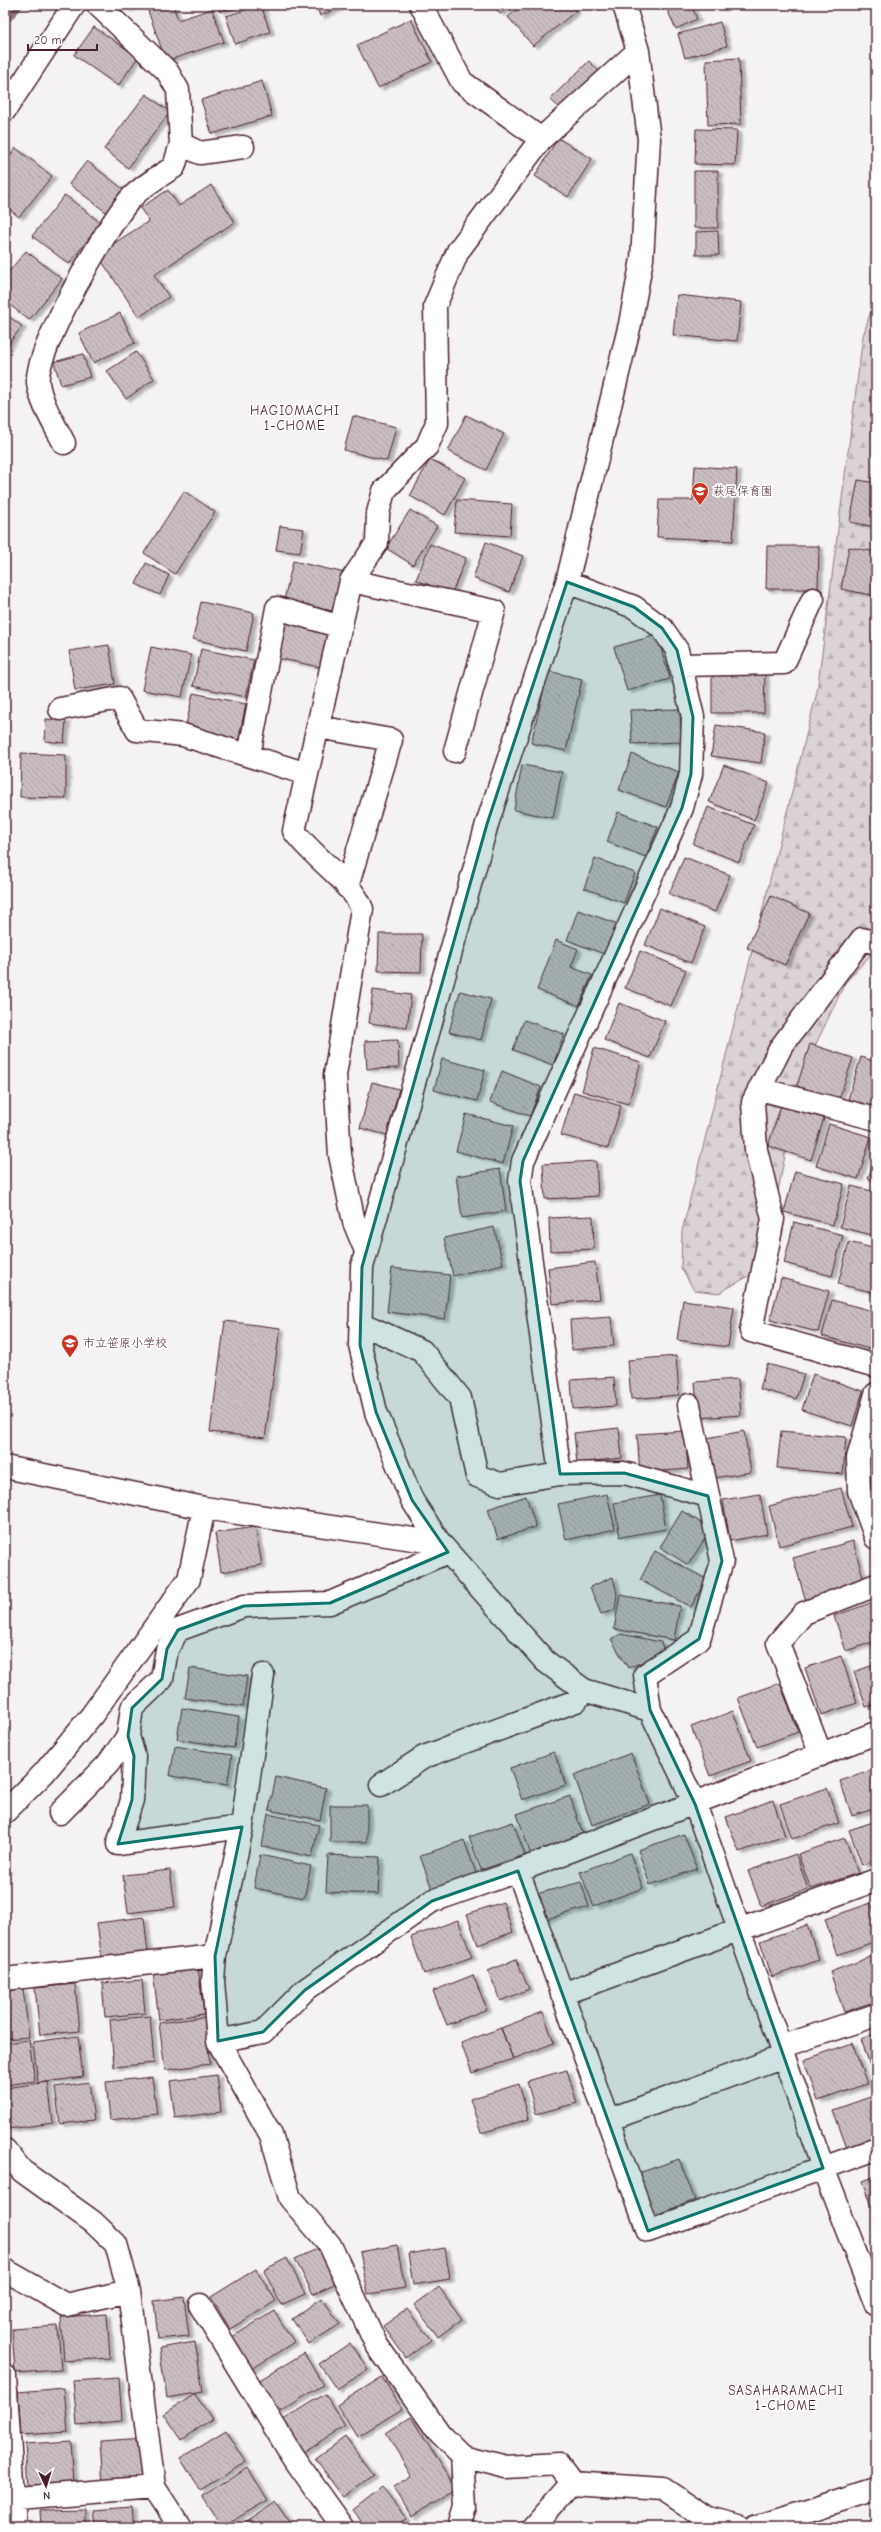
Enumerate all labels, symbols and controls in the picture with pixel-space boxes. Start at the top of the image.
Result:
scale bar [28,26,97,52]
text: 20 m [34,33,62,47]
district label: HAGIOMACHI 1-CHOME [250,403,340,433]
school or university icon: 萩尾保育園 [690,481,710,506]
place label: 萩尾保育園 [713,484,773,498]
school or university icon: 市立笹原小学校 [60,1333,80,1358]
place label: 市立笹原小学校 [83,1336,167,1350]
district label: SASAHARAMACHI 1-CHOME [728,2383,844,2413]
north arrow [26,2466,66,2506]
text: N [43,2489,51,2502]

